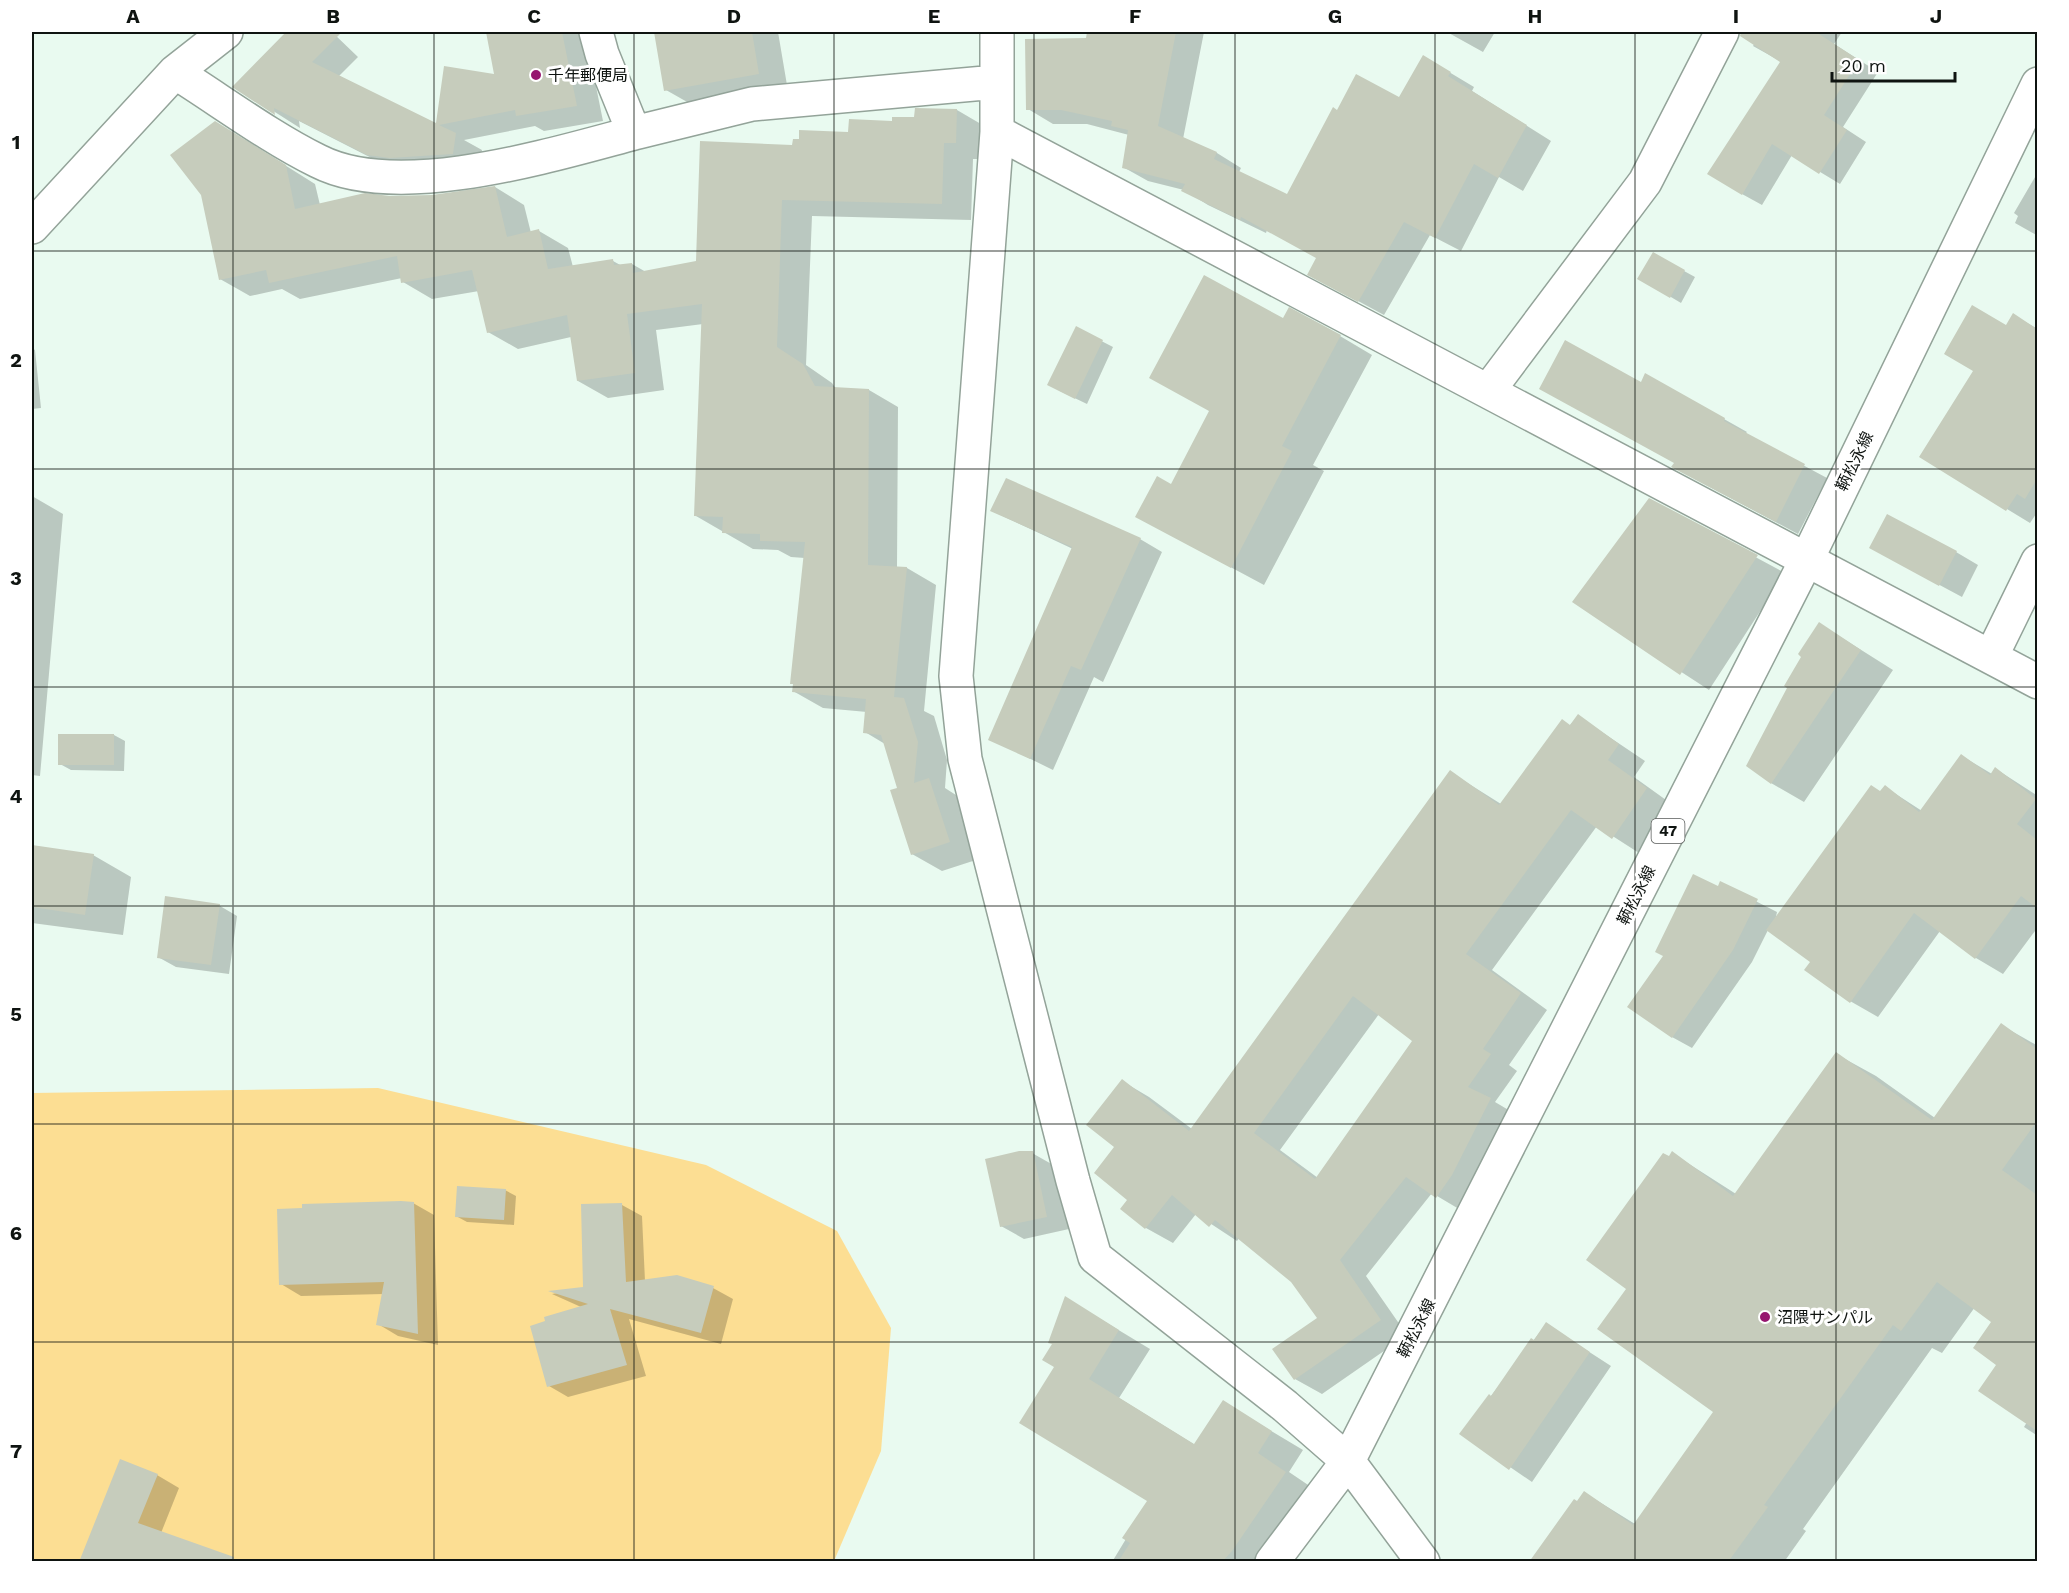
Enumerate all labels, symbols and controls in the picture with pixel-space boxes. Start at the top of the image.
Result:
text: A [126,4,140,28]
text: B [326,4,340,28]
text: C [527,4,541,28]
text: D [727,4,741,28]
text: E [928,4,940,28]
text: F [1129,4,1141,28]
text: G [1328,4,1342,28]
text: H [1528,4,1542,28]
text: I [1733,4,1739,28]
text: J [1930,4,1942,28]
scale bar [1832,45,1955,83]
text: 20 m [1841,55,1886,76]
place label: 千年郵便局 [548,66,628,85]
marker: 千年郵便局 [529,68,543,82]
text: 1 [12,130,20,154]
text: 2 [10,348,22,372]
street label: 鞆松永線 [1832,428,1877,494]
text: 3 [10,566,22,590]
text: 4 [10,784,23,808]
road number: 47 [1652,819,1684,843]
street label: 鞆松永線 [1613,862,1659,928]
text: 5 [10,1002,22,1026]
text: 6 [10,1221,22,1245]
street label: 鞆松永線 [1393,1295,1439,1361]
place label: 沼隈サンパル [1777,1308,1873,1327]
marker: 沼隈サンパル [1758,1310,1772,1324]
text: 7 [10,1439,22,1463]

